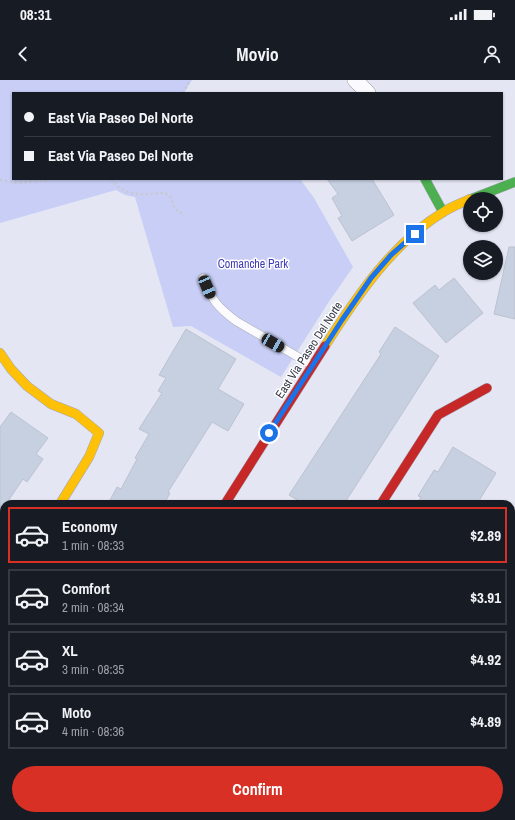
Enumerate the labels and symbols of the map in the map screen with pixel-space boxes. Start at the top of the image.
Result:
route end [406,225,424,243]
park label: Comanche Park [218,256,288,272]
car [197,274,217,300]
street label: East Via Paseo Del Norte [272,299,346,401]
car [260,332,286,354]
route start [260,424,278,442]

